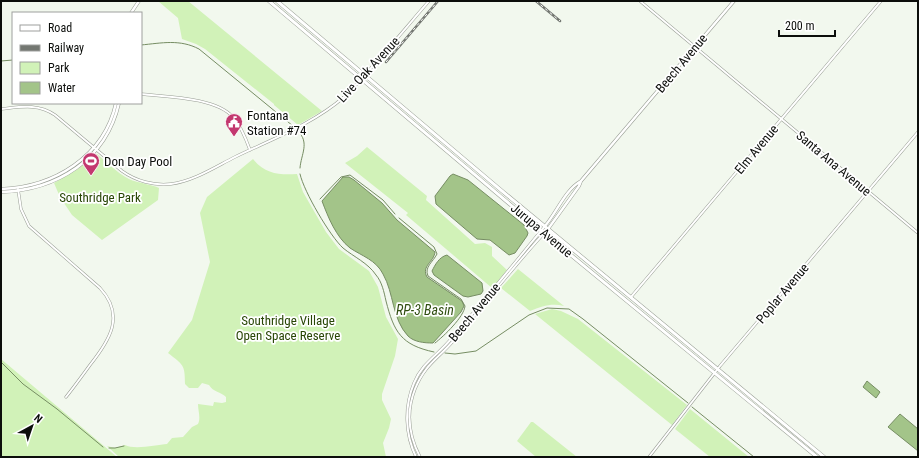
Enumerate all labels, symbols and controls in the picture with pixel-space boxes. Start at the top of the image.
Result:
legend [12,12,142,104]
scale bar [779,12,835,38]
text: 200 m [785,19,815,33]
text: Road [48,21,72,35]
street label: Beech Avenue [653,31,710,96]
street label: Live Oak Avenue [334,33,403,105]
text: Railway [48,41,84,55]
text: Park [48,61,70,75]
text: Water [48,81,76,95]
place label: Fontana Station #74 [247,108,307,138]
public building icon: Fontana Station #74 [224,112,244,137]
street label: Elm Avenue [731,122,781,177]
street label: Santa Ana Avenue [793,128,874,199]
sports icon: Don Day Pool [81,151,101,176]
place label: Don Day Pool [104,154,172,169]
park label: Southridge Park [59,190,141,205]
street label: Jurupa Avenue [508,200,576,261]
street label: Poplar Avenue [753,260,812,326]
street label: Beech Avenue [446,280,503,345]
water label: RP-3 Basin [396,302,454,318]
park label: Southridge Village Open Space Reserve [236,313,340,343]
north arrow [12,406,52,446]
text: N [31,412,45,426]

